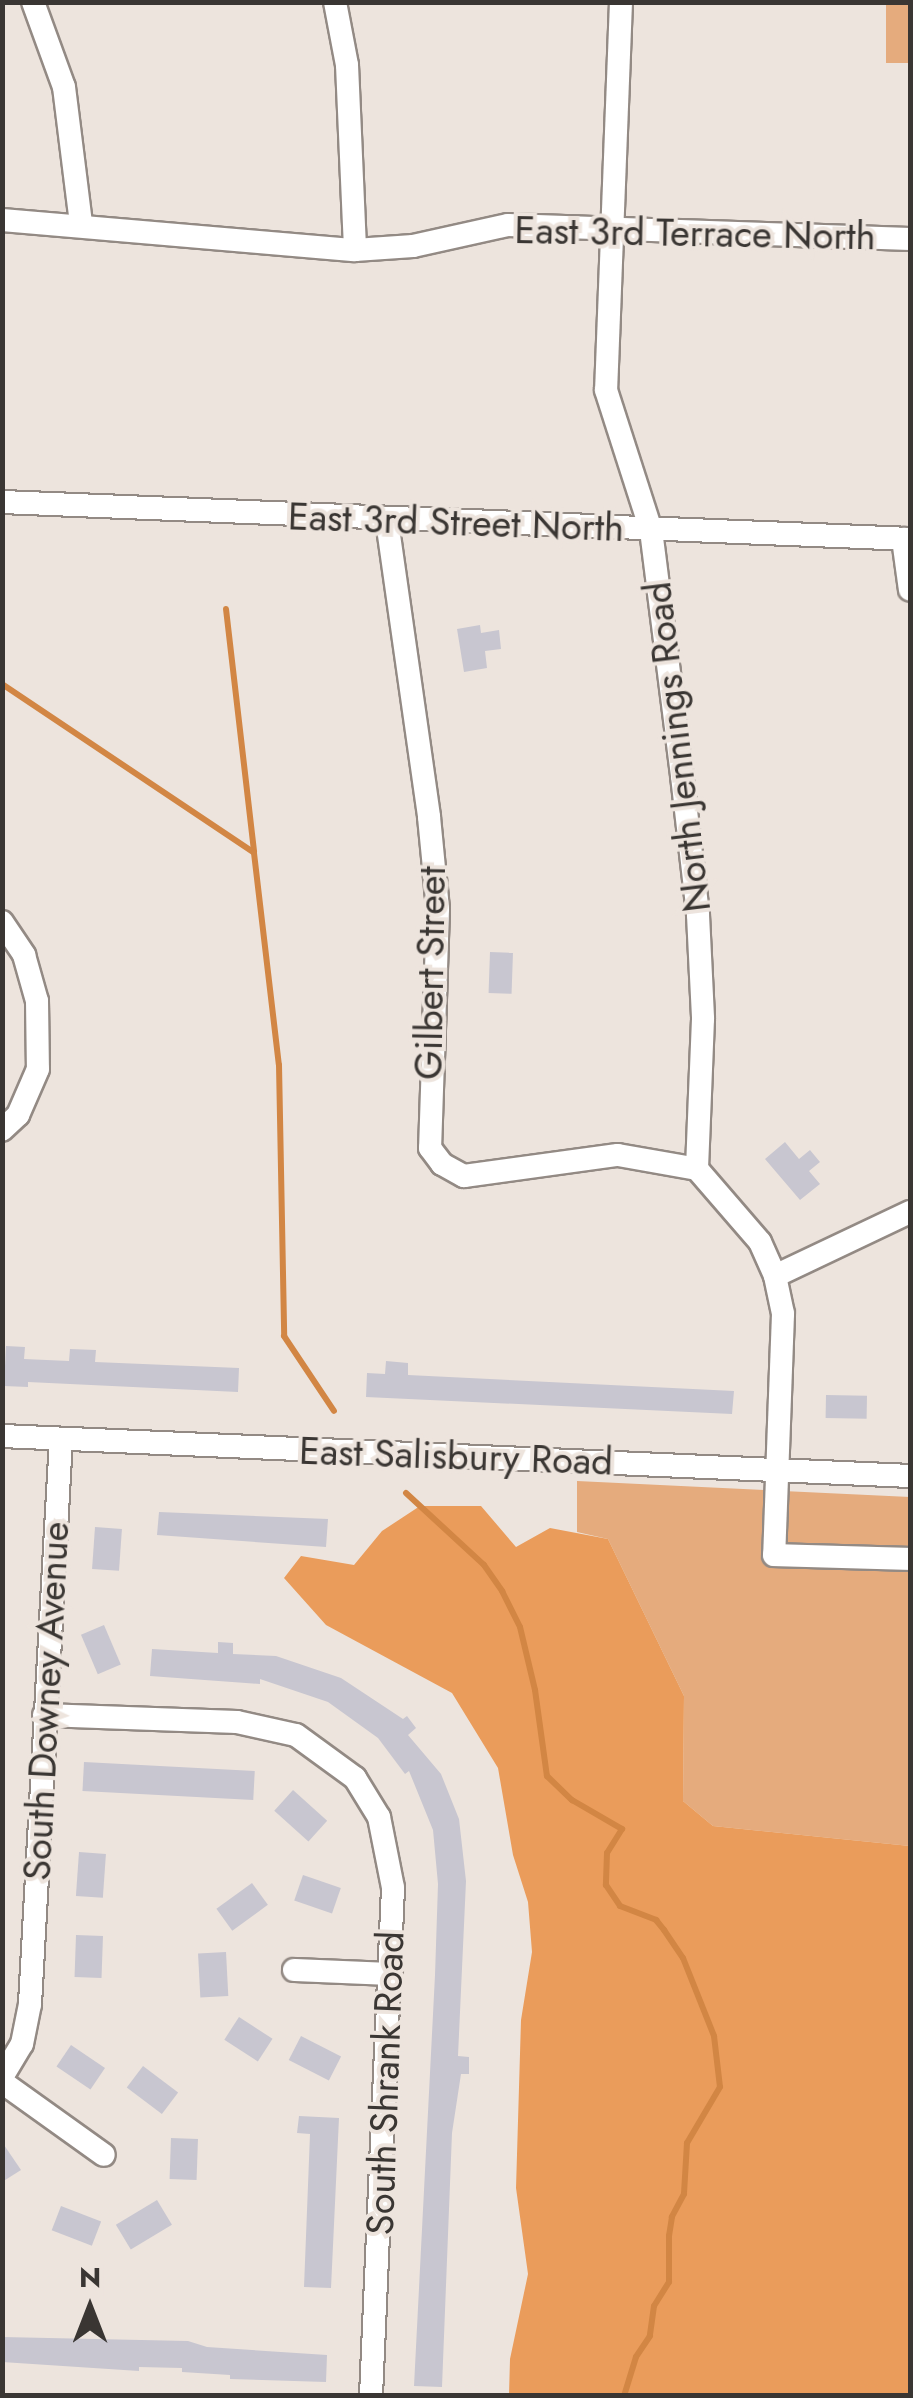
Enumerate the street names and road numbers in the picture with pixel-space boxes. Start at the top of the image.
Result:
street label: East 3rd Terrace North [514,207,876,259]
street label: East 3rd Street North [287,493,625,551]
street label: North Jennings Road [634,579,720,915]
street label: Gilbert Street [405,866,455,1080]
street label: East Salisbury Road [298,1428,614,1484]
street label: South Downey Avenue [14,1520,78,1882]
street label: South Shrank Road [357,1930,413,2236]

